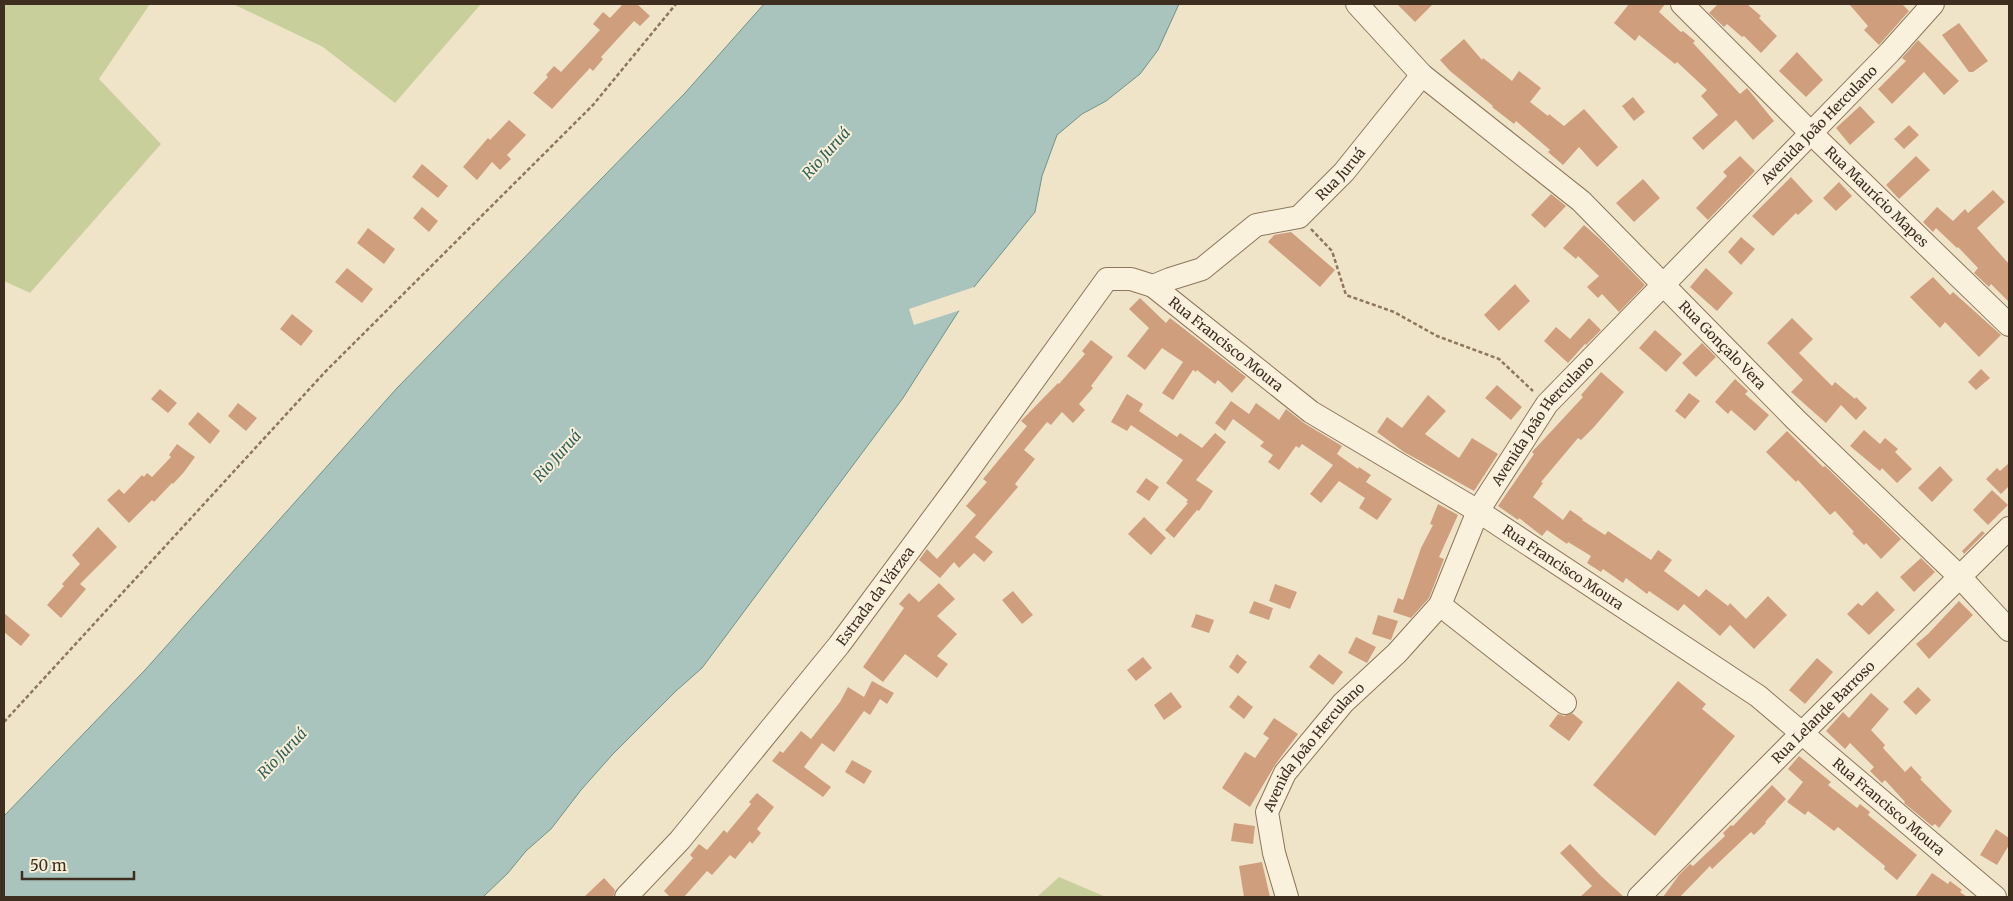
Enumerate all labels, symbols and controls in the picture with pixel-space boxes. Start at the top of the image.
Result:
street label: Avenida João Herculano [1757,62,1881,189]
water label: Rio Juruá [798,123,854,183]
street label: Rua Maurício Mapes [1821,142,1932,251]
street label: Rua Juruá [1312,144,1369,204]
street label: Rua Francisco Moura [1165,293,1287,396]
street label: Rua Gonçalo Vera [1675,297,1770,394]
street label: Avenida João Herculano [1487,352,1598,490]
water label: Rio Juruá [529,426,585,486]
street label: Rua Francisco Moura [1499,521,1627,614]
street label: Estrada da Várzea [833,543,918,649]
street label: Rua Lelande Barroso [1768,657,1879,767]
street label: Avenida João Herculano [1259,679,1368,816]
water label: Rio Juruá [253,724,311,782]
street label: Rua Francisco Moura [1829,754,1949,860]
scale bar [22,848,135,880]
text: 50 m [30,856,67,875]

